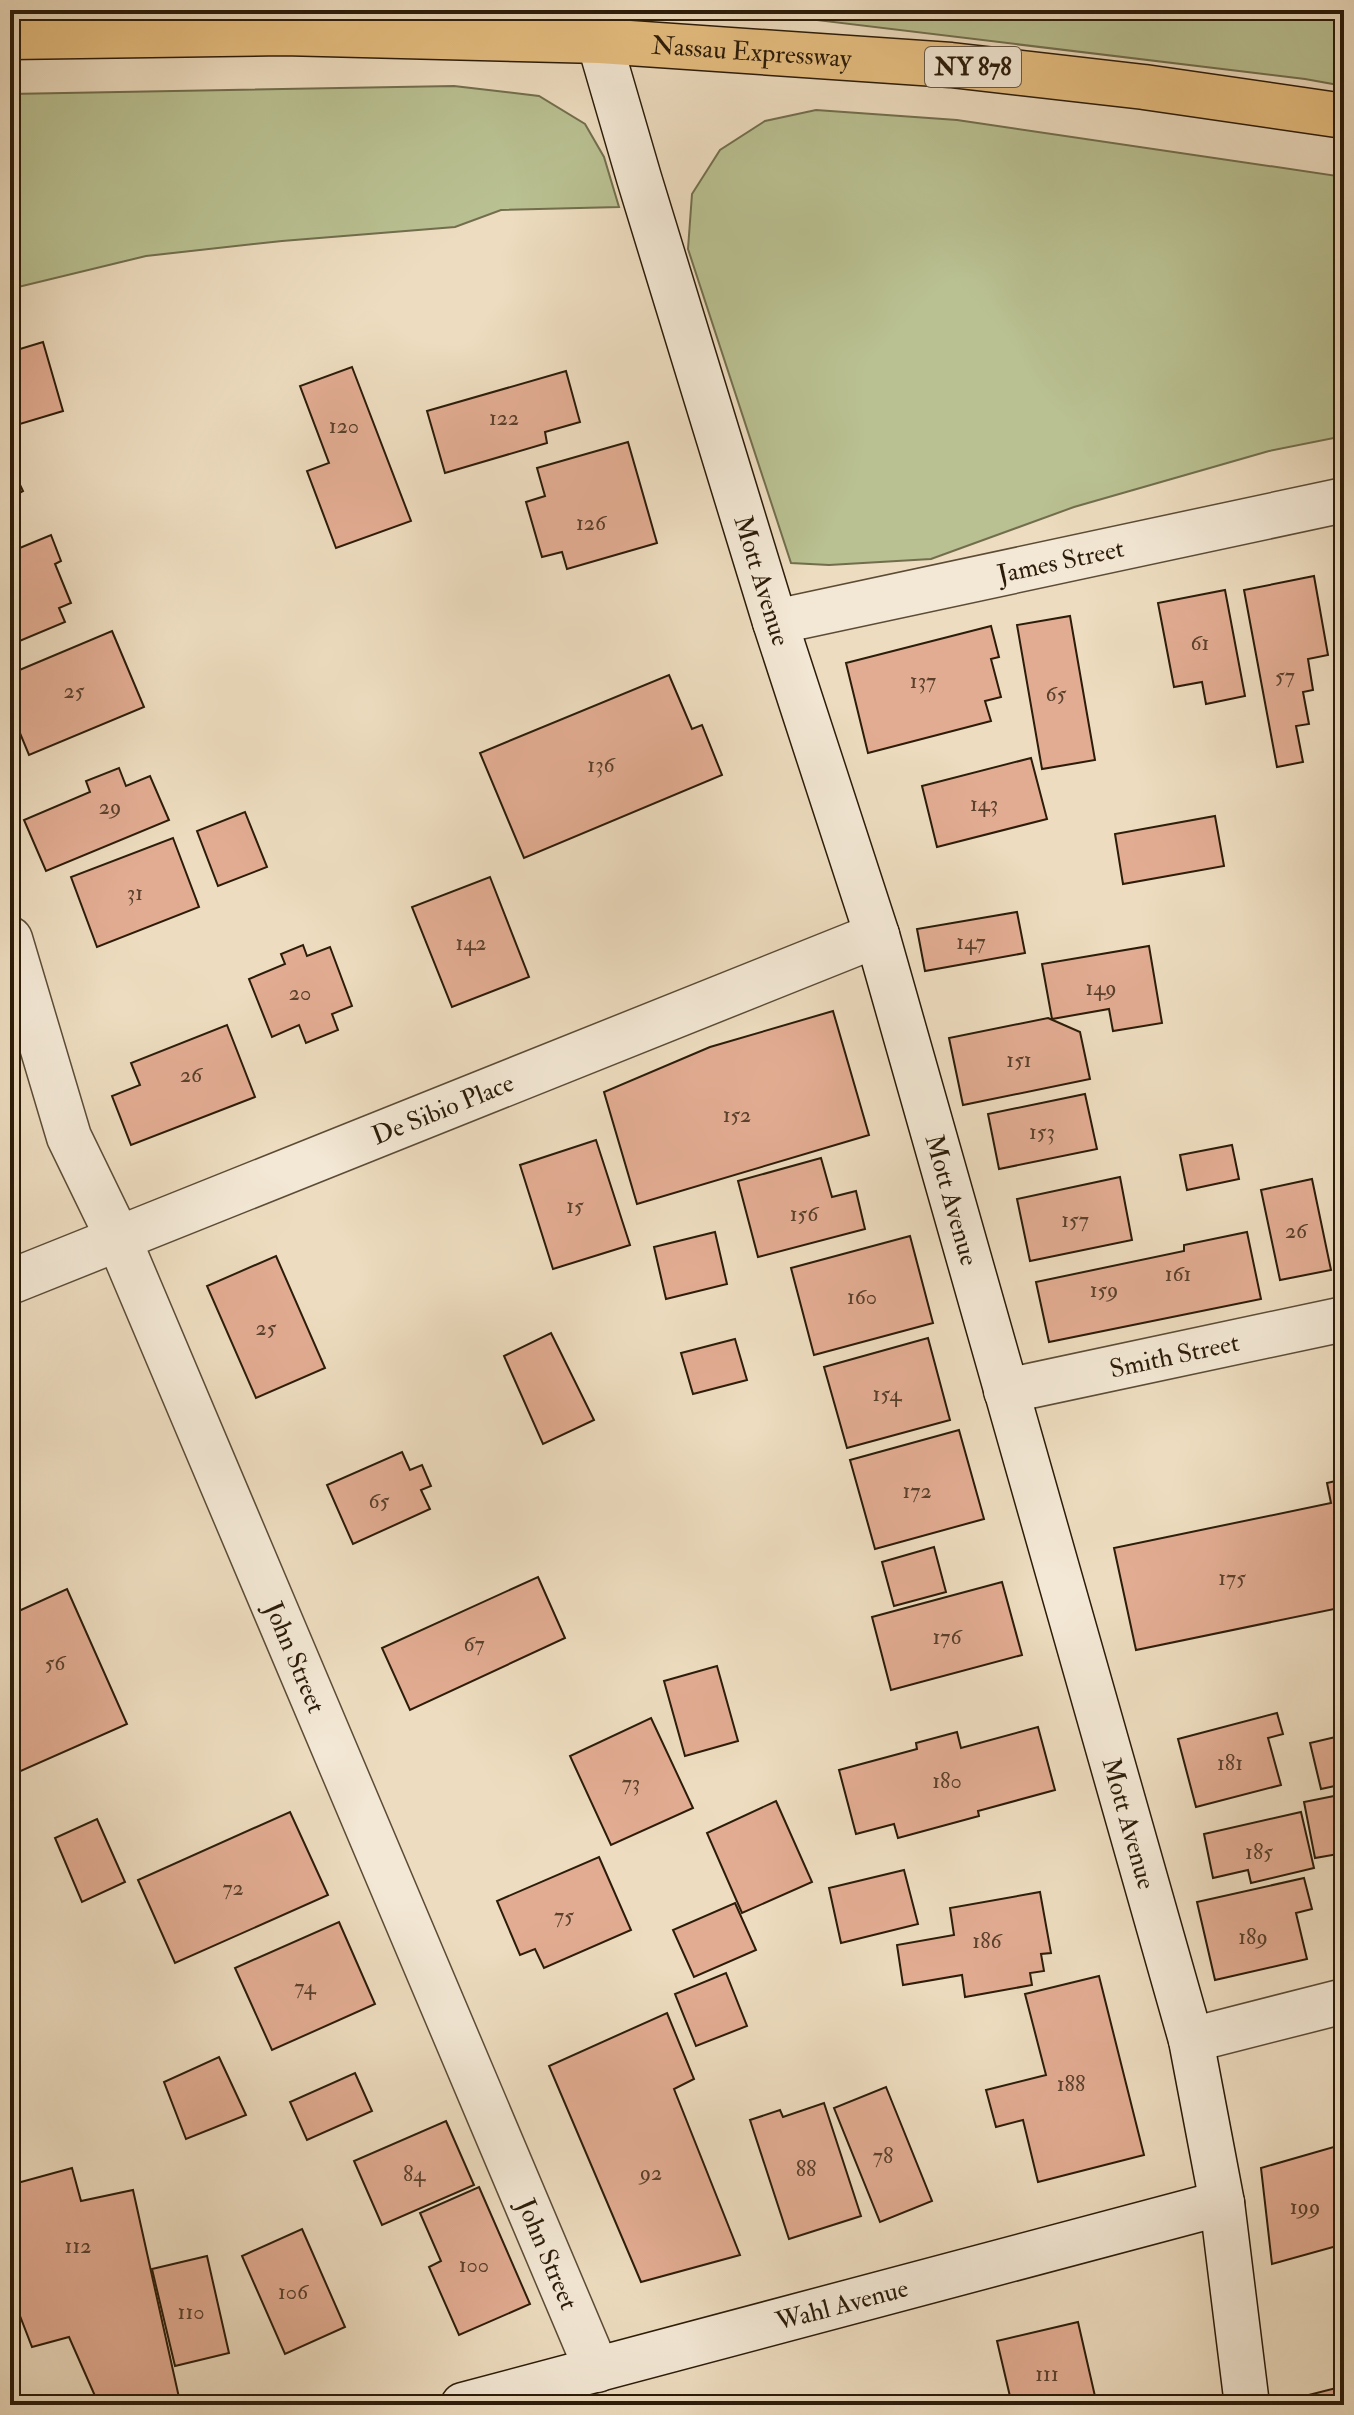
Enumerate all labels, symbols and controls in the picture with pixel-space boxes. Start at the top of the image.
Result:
street label: Nassau Expressway [650,30,853,75]
road number: NY 878 [925,47,1021,87]
house number: 122 [489,404,519,432]
house number: 120 [329,412,359,440]
house number: 126 [576,509,608,537]
street label: Mott Avenue [726,512,797,650]
street label: James Street [993,533,1127,591]
house number: 61 [1191,629,1209,657]
house number: 57 [1275,662,1295,690]
house number: 137 [910,667,936,695]
house number: 25 [64,677,85,705]
house number: 65 [1046,680,1067,708]
house number: 136 [587,751,617,779]
house number: 143 [970,790,998,818]
house number: 29 [99,793,121,821]
house number: 31 [127,879,143,907]
house number: 147 [956,928,986,956]
house number: 142 [456,929,486,957]
house number: 149 [1086,974,1116,1002]
house number: 20 [289,979,311,1007]
house number: 151 [1006,1046,1032,1074]
house number: 26 [180,1061,204,1089]
street label: De Sibio Place [367,1067,519,1153]
house number: 152 [723,1101,751,1129]
house number: 153 [1029,1118,1055,1146]
street label: Mott Avenue [918,1131,985,1270]
house number: 15 [566,1192,584,1220]
house number: 156 [790,1200,820,1228]
house number: 157 [1061,1206,1089,1234]
house number: 26 [1285,1217,1309,1245]
house number: 161 [1165,1260,1191,1288]
house number: 159 [1090,1276,1118,1304]
house number: 160 [847,1283,877,1311]
house number: 25 [256,1314,277,1342]
street label: Smith Street [1107,1327,1242,1386]
house number: 154 [873,1380,903,1408]
house number: 172 [902,1477,932,1505]
house number: 65 [369,1487,390,1515]
house number: 175 [1218,1564,1246,1592]
street label: John Street [256,1596,332,1718]
house number: 176 [932,1623,963,1651]
house number: 67 [463,1630,485,1658]
house number: 56 [45,1649,67,1677]
house number: 181 [1217,1749,1243,1777]
street label: Mott Avenue [1095,1754,1162,1893]
house number: 180 [932,1767,962,1795]
house number: 73 [622,1769,640,1797]
house number: 185 [1245,1838,1273,1866]
house number: 72 [222,1874,244,1902]
house number: 75 [554,1902,574,1930]
house number: 189 [1238,1923,1268,1951]
house number: 186 [972,1927,1004,1955]
house number: 74 [294,1973,317,2001]
house number: 188 [1057,2070,1085,2098]
house number: 78 [873,2142,893,2170]
house number: 88 [796,2155,816,2183]
house number: 92 [638,2159,662,2187]
house number: 84 [403,2160,426,2188]
street label: John Street [509,2193,585,2315]
house number: 199 [1290,2193,1320,2221]
house number: 112 [65,2232,91,2260]
house number: 100 [459,2251,489,2279]
street label: Wahl Avenue [771,2272,912,2338]
house number: 106 [278,2278,310,2306]
house number: 110 [178,2298,204,2326]
house number: 111 [1035,2360,1059,2388]

